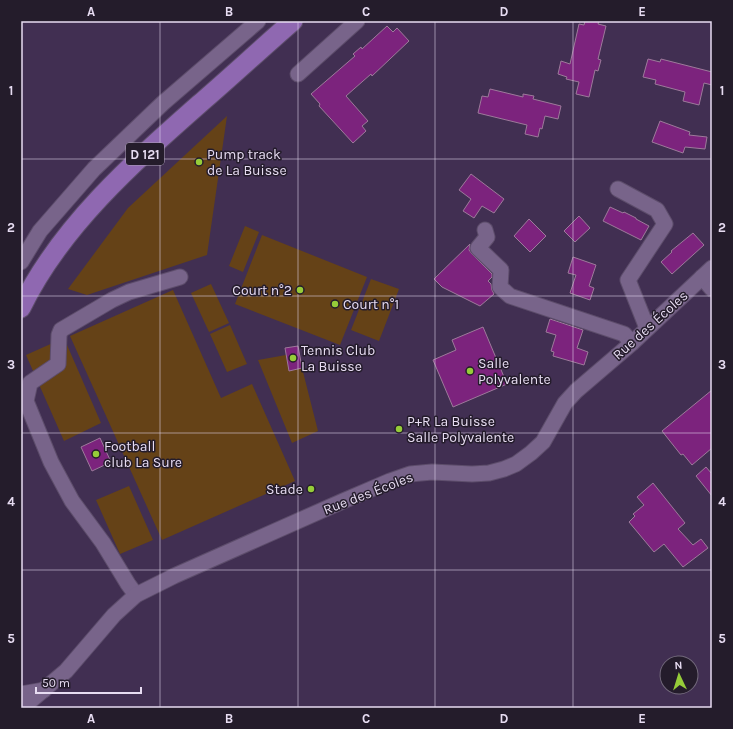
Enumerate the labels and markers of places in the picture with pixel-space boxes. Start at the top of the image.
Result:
place label: Pump track de La Buisse [207,146,287,179]
marker: Pump track de La Buisse [194,157,204,167]
place label: Court n°2 [232,282,292,299]
marker: Court n°2 [295,285,305,295]
place label: Court n°1 [343,296,399,313]
marker: Court n°1 [330,299,340,309]
place label: Tennis Club La Buisse [301,342,375,375]
marker: Tennis Club La Buisse [288,353,298,363]
place label: Salle Polyvalente [478,355,551,388]
marker: Salle Polyvalente [465,366,475,376]
place label: P+R La Buisse Salle Polyvalente [407,413,514,446]
marker: P+R La Buisse Salle Polyvalente [394,424,404,434]
place label: Football club La Sure [104,438,182,471]
marker: Football club La Sure [91,449,101,459]
place label: Stade [266,481,303,498]
marker: Stade [306,484,316,494]

